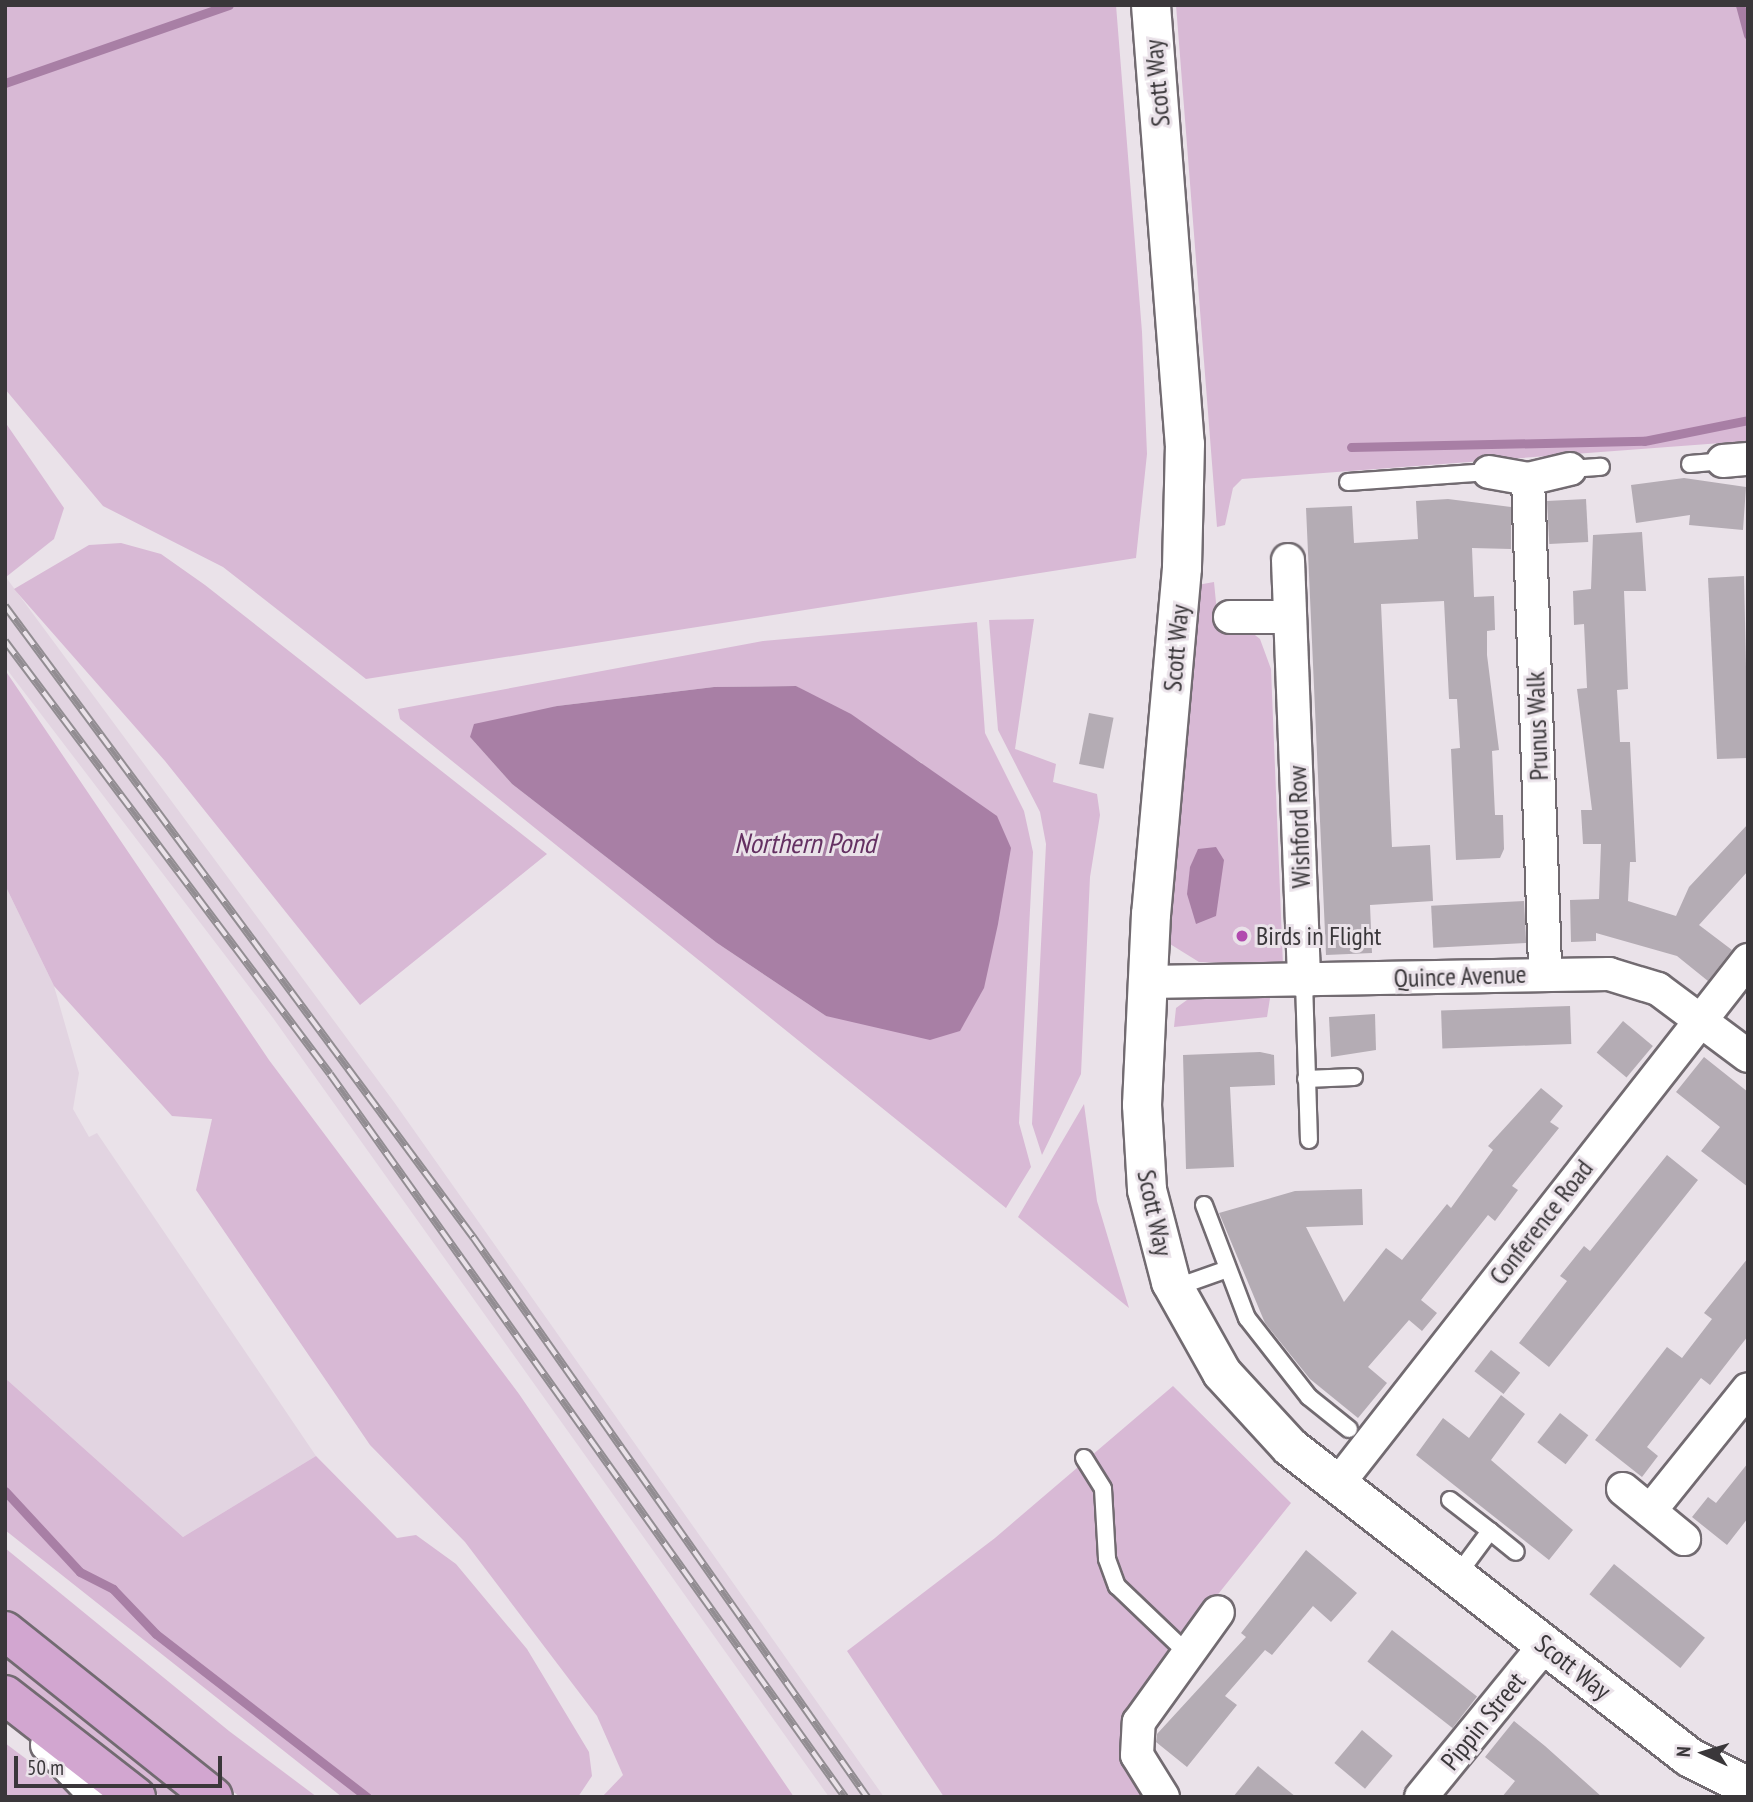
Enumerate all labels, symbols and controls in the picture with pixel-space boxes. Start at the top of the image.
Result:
street label: Scott Way [1138,38,1176,128]
street label: Scott Way [1157,603,1195,693]
street label: Prunus Walk [1519,671,1555,781]
street label: Wishford Row [1281,765,1317,889]
water label: Northern Pond [734,826,876,860]
place label: Birds in Flight [1256,920,1381,952]
marker: Birds in Flight [1234,928,1250,944]
street label: Quince Avenue [1393,958,1527,994]
street label: Conference Road [1483,1153,1599,1291]
street label: Scott Way [1131,1167,1179,1259]
street label: Scott Way [1529,1628,1617,1706]
street label: Pippin Street [1434,1666,1532,1776]
north arrow [1669,1718,1739,1788]
scale bar [18,1742,226,1786]
text: N [1671,1746,1695,1758]
text: 50 m [27,1754,64,1781]

